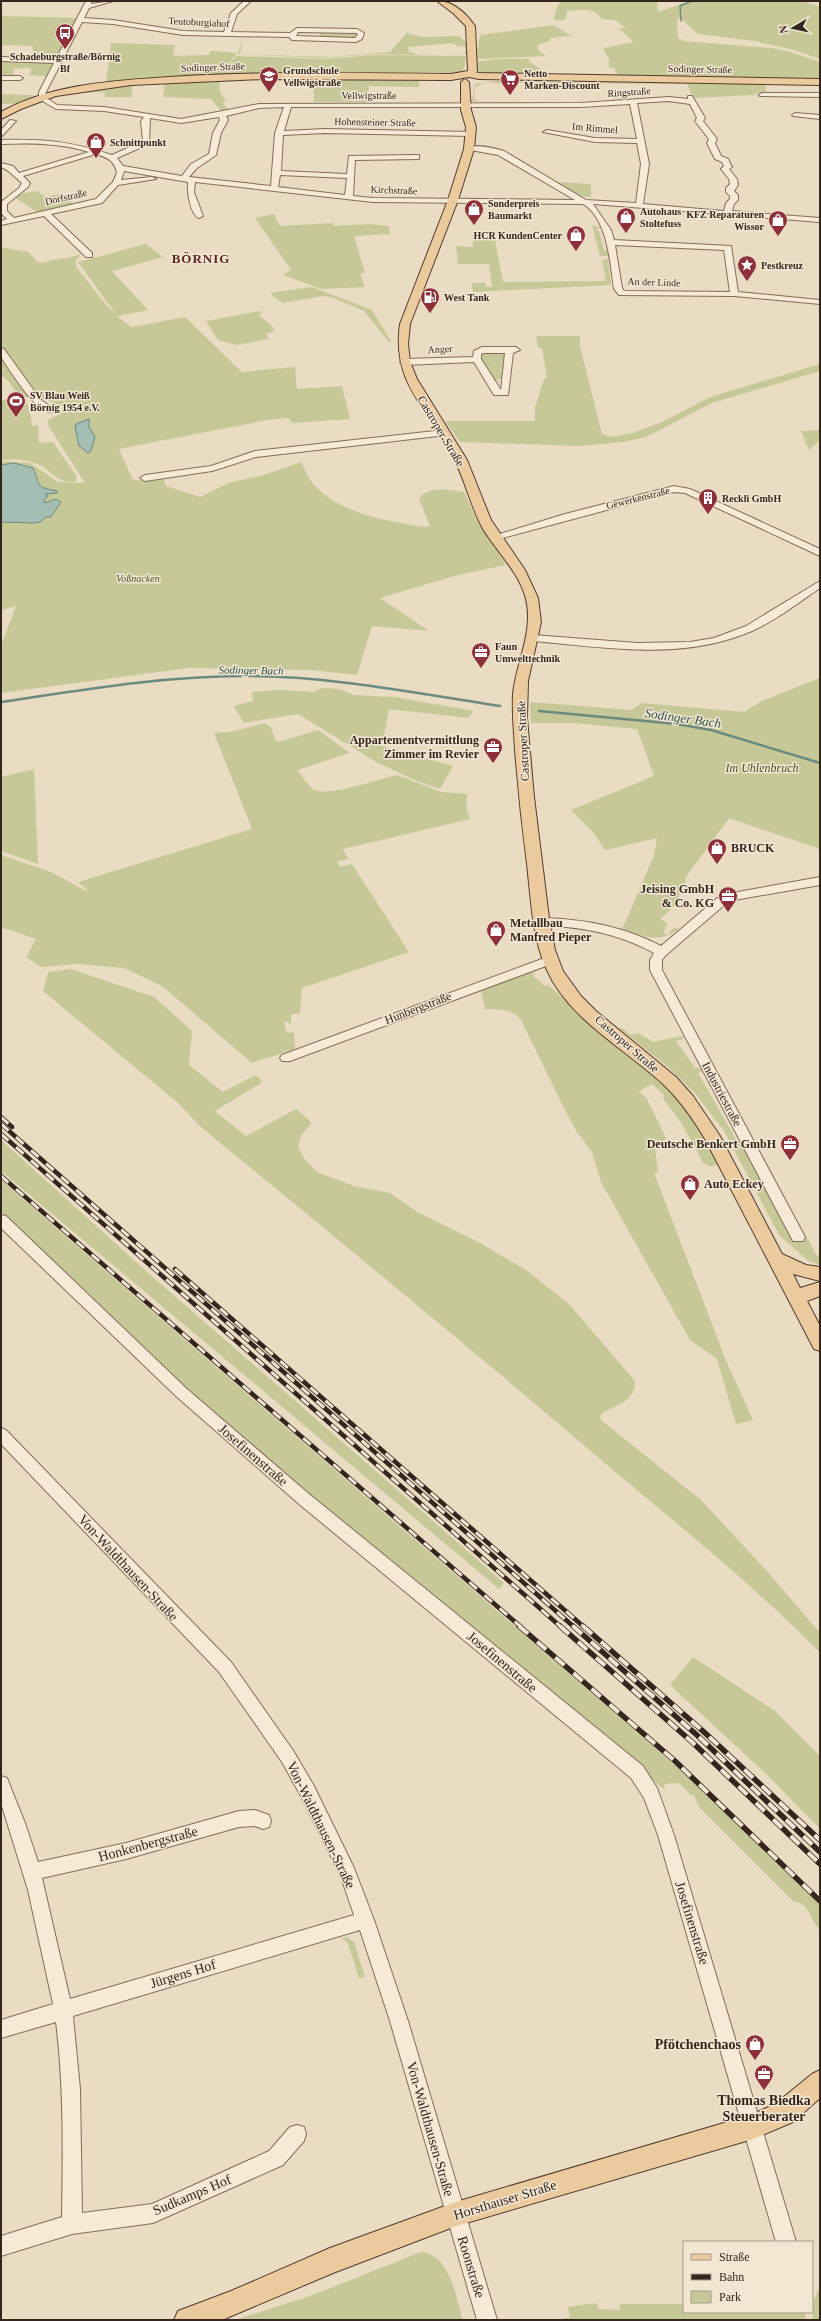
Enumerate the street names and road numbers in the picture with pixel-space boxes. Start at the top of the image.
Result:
street label: Teutoburgiahof [168,15,231,29]
street label: Sodinger Straße [181,60,246,74]
street label: Sodinger Straße [668,63,733,75]
street label: Ringstraße [607,85,652,99]
street label: Vellwigstraße [342,90,397,101]
street label: Hohensteiner Straße [334,116,416,128]
street label: Im Rimmel [572,121,619,135]
street label: Kirchstraße [370,184,418,196]
street label: Dorfstraße [44,187,89,207]
street label: An der Linde [627,276,681,288]
street label: Anger [427,343,453,355]
street label: Castroper Straße [414,393,468,469]
street label: Gewerkenstraße [605,485,671,511]
street label: Castroper Straße [514,701,532,781]
street label: Hunbergstraße [383,989,453,1027]
street label: Castroper Straße [592,1012,662,1076]
street label: Industriestraße [699,1059,745,1129]
street label: Josefinenstraße [216,1421,290,1489]
street label: Von-Waldthausen-Straße [75,1512,181,1624]
street label: Josefinenstraße [464,1629,540,1695]
street label: Von-Waldthausen-Straße [284,1759,358,1891]
street label: Honkenbergstraße [97,1824,199,1864]
street label: Josefinenstraße [672,1880,712,1966]
street label: Jürgens Hof [148,1957,218,1991]
street label: Von-Waldthausen-Straße [404,2060,456,2198]
street label: Sudkamps Hof [151,2172,234,2218]
street label: Horsthauser Straße [452,2177,558,2223]
street label: Roonstraße [455,2234,487,2300]

